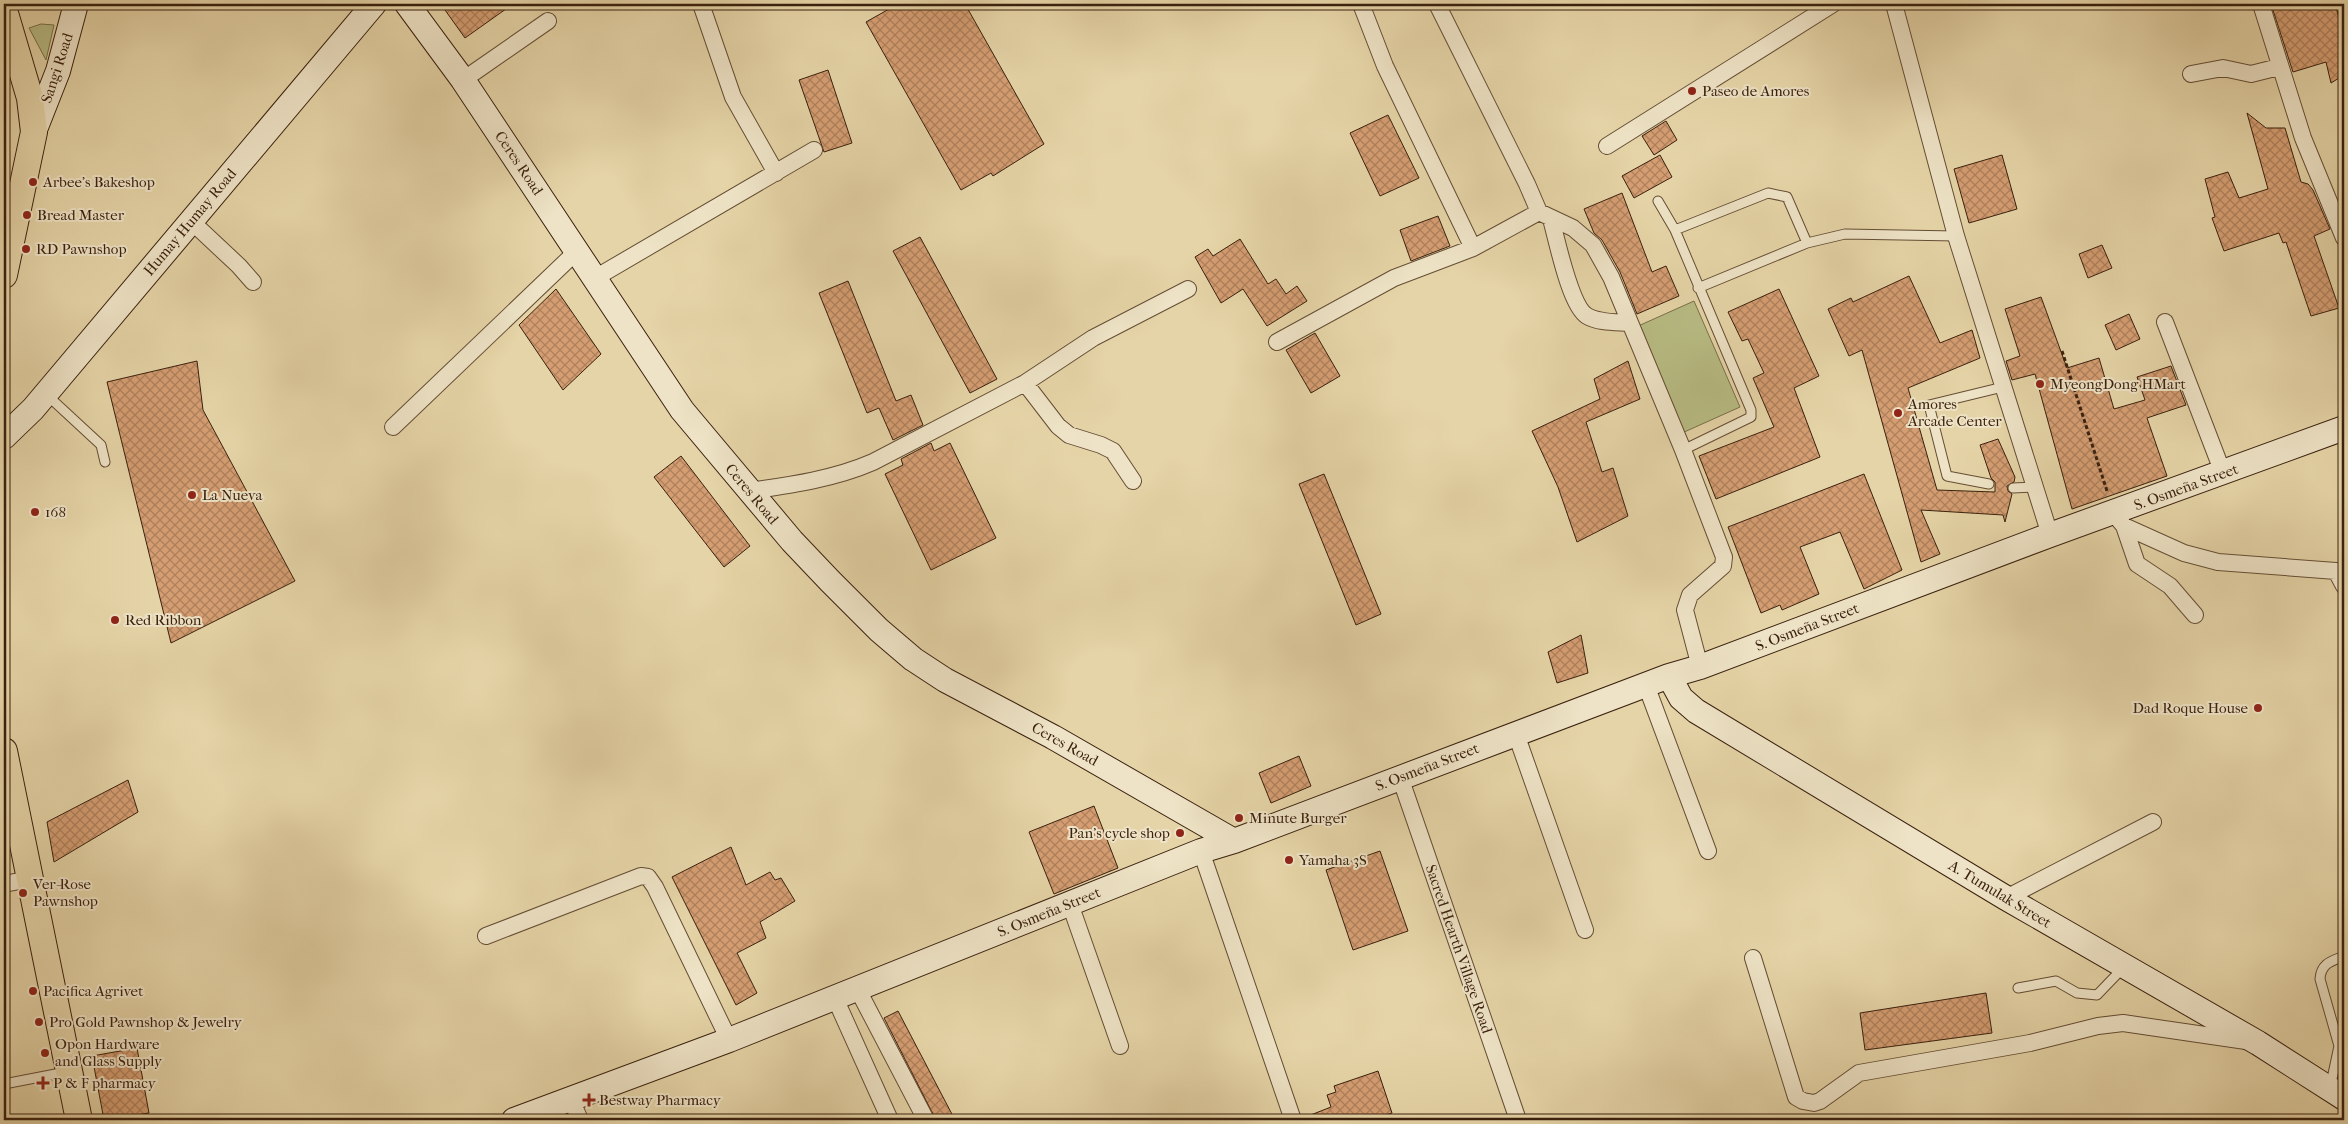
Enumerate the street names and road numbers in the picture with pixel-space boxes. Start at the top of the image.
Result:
street label: Sangi Road [37,30,77,105]
street label: Ceres Road [491,128,547,199]
street label: Humay Humay Road [140,164,241,279]
street label: Ceres Road [722,460,783,529]
street label: S. Osmeña Street [2131,460,2241,514]
street label: S. Osmeña Street [1753,599,1862,655]
street label: Ceres Road [1029,718,1102,770]
street label: S. Osmeña Street [1373,739,1482,795]
street label: A. Tumulak Street [1944,856,2055,932]
street label: Sacred Hearth Village Road [1422,862,1497,1037]
street label: S. Osmeña Street [995,883,1104,941]

